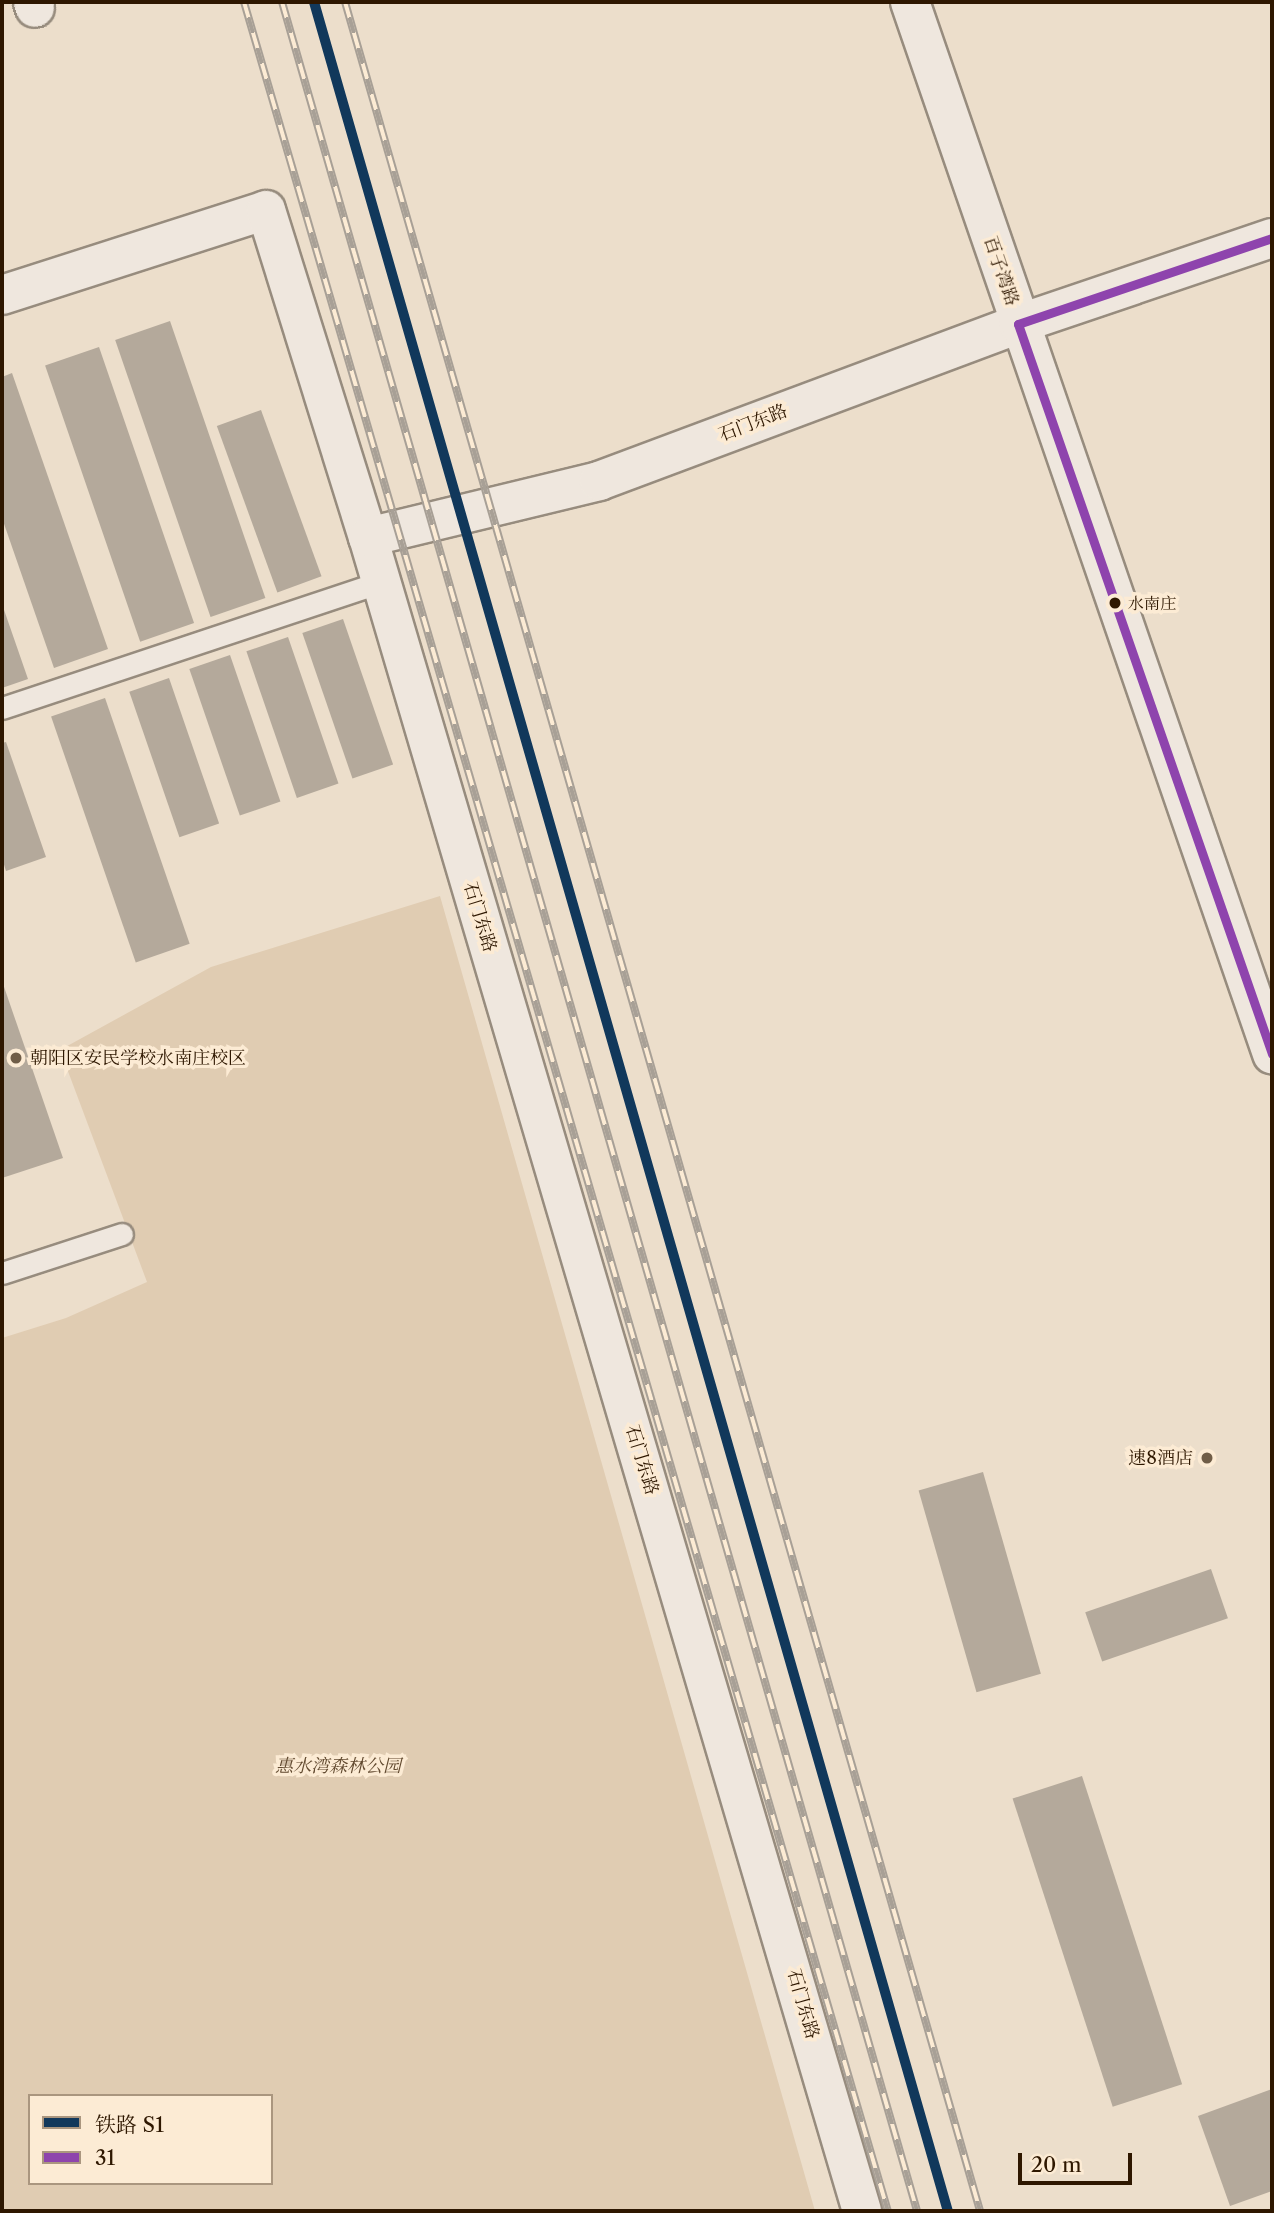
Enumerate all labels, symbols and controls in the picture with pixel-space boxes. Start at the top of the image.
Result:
street label: 百子湾路 [979,233,1023,309]
street label: 石门东路 [716,400,790,446]
place label: 水南庄 [1128,593,1176,613]
marker: 水南庄 [1108,596,1122,610]
street label: 石门东路 [459,879,501,955]
place label: 朝阳区安民学校水南庄校区 [30,1047,246,1069]
marker: 朝阳区安民学校水南庄校区 [8,1050,24,1066]
street label: 石门东路 [621,1422,663,1498]
place label: 速8酒店 [1128,1447,1193,1469]
marker: 速8酒店 [1199,1450,1215,1466]
park label: 惠水湾森林公园 [275,1755,401,1777]
street label: 石门东路 [783,1966,823,2042]
legend [28,2094,273,2185]
text: 铁路 S1 [95,2112,164,2137]
scale bar [1022,2140,1136,2184]
text: 31 [95,2145,115,2170]
text: 20 m [1031,2152,1082,2177]

